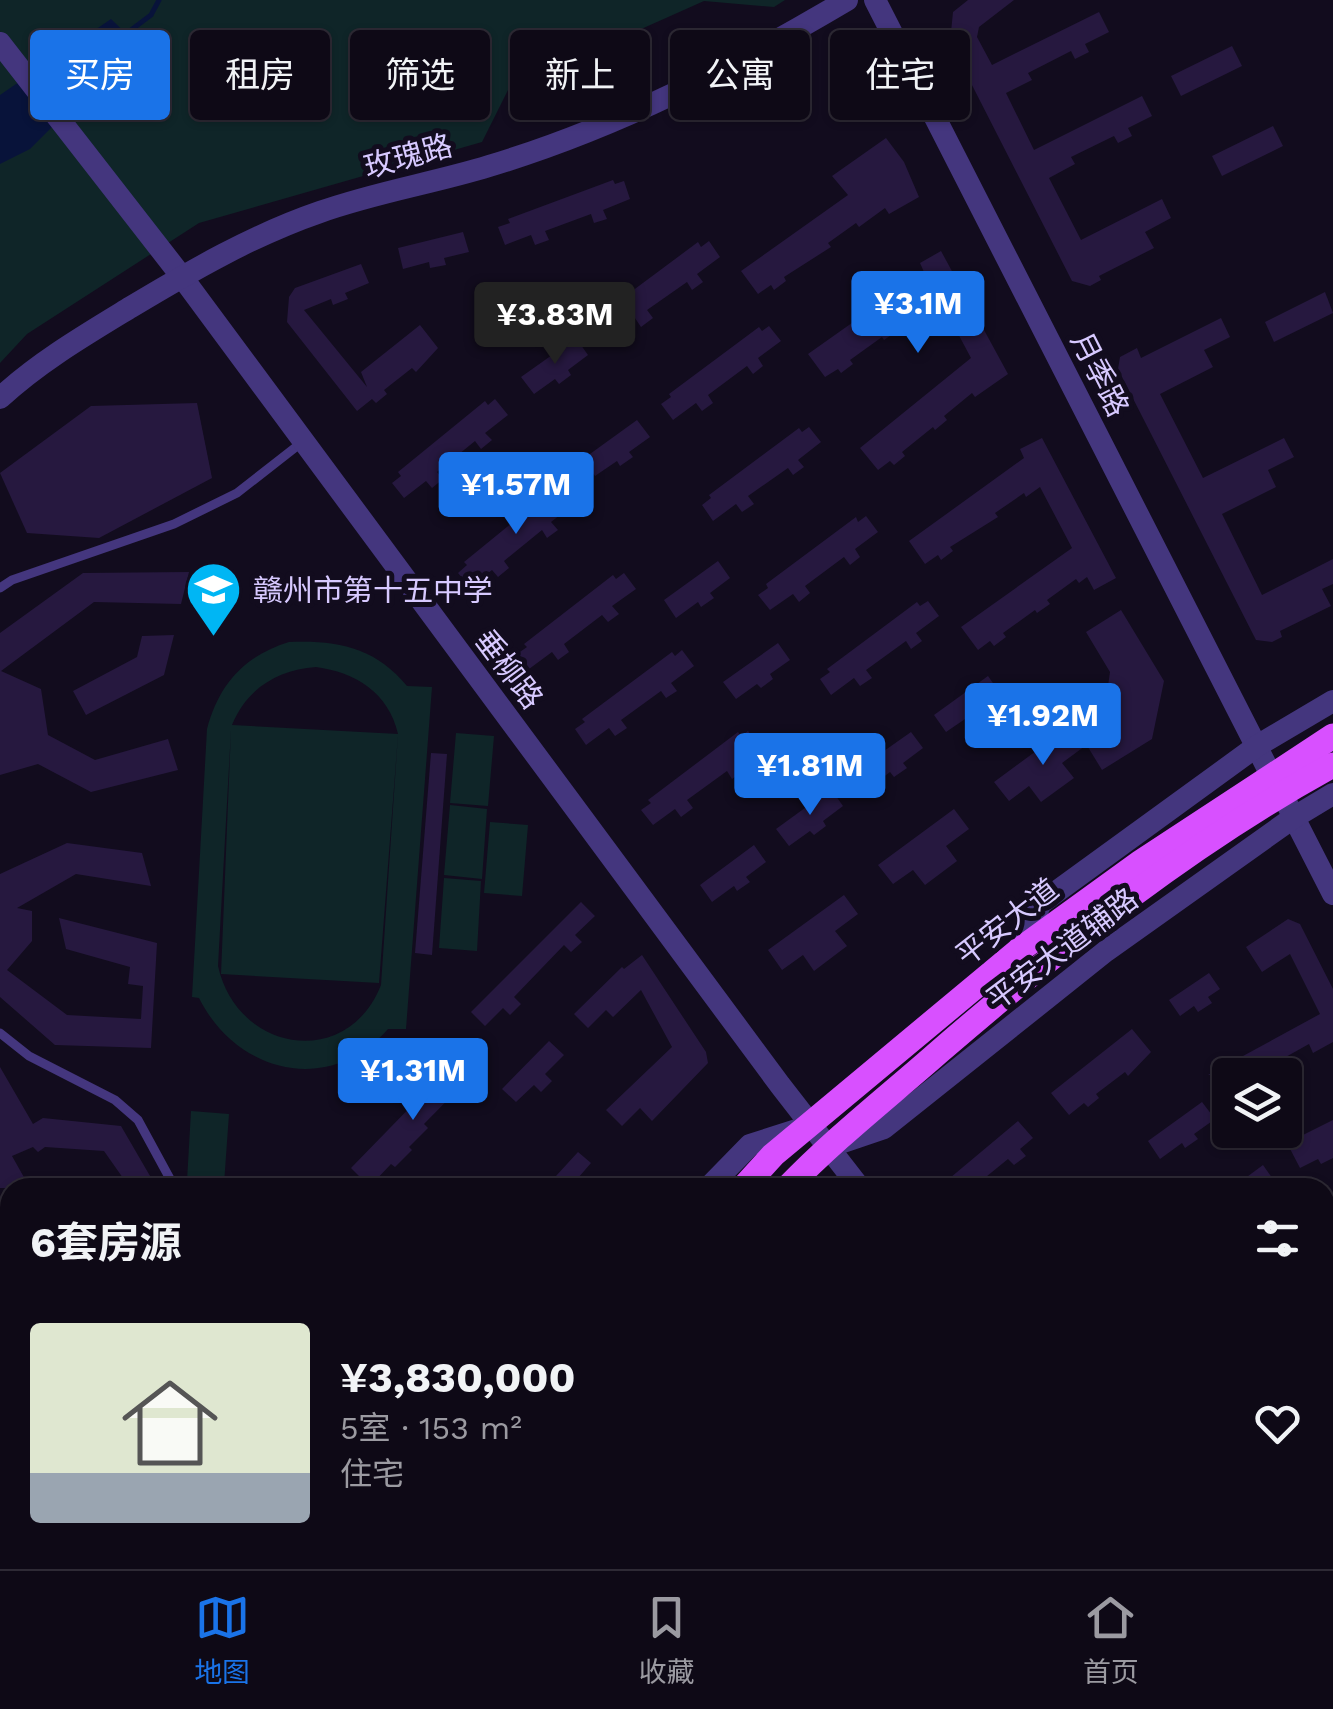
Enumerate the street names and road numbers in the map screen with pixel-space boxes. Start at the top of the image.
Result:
street label: 玫瑰路 [360,127,456,185]
street label: 月季路 [1064,326,1136,422]
street label: 垂柳路 [468,623,550,715]
street label: 平安大道 [949,871,1065,973]
street label: 平安大道辅路 [980,881,1144,1017]

